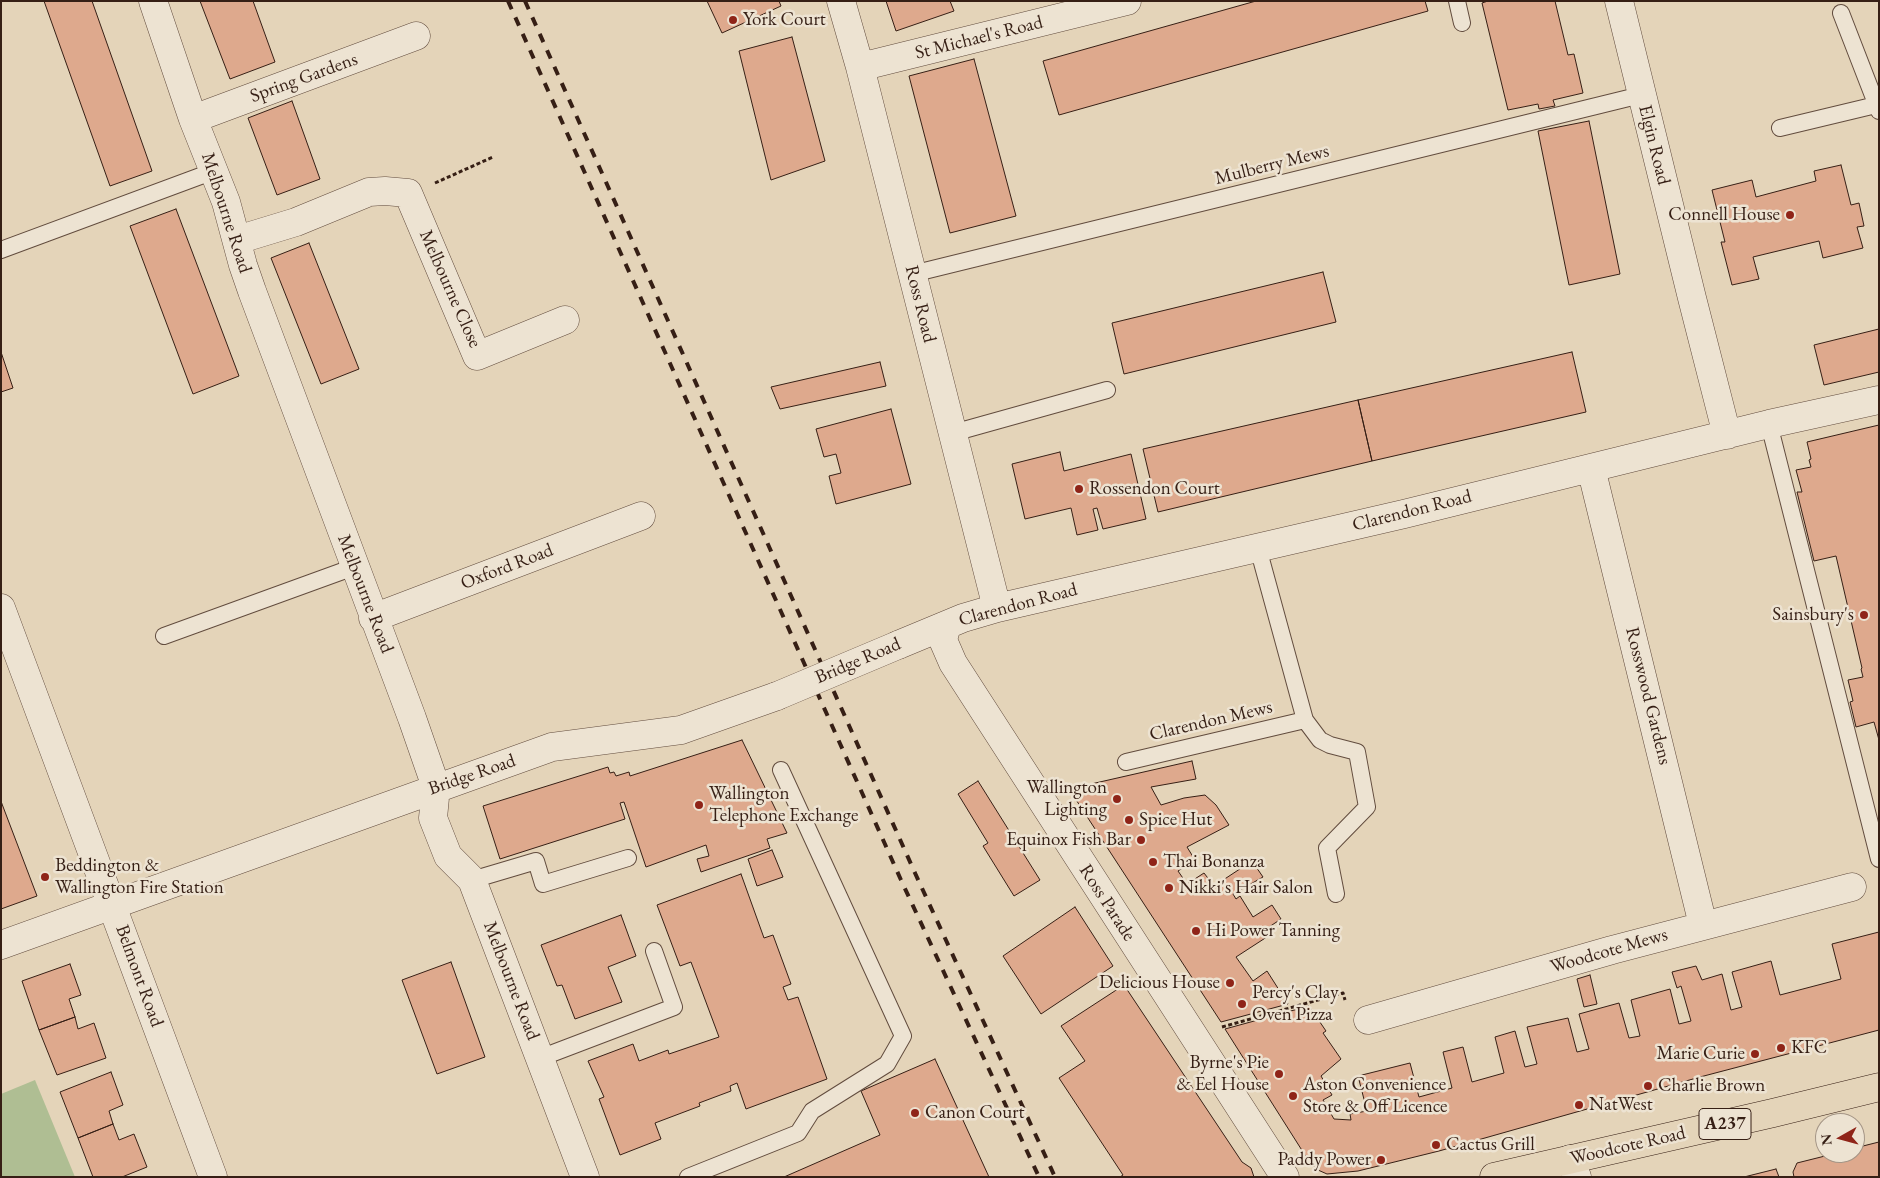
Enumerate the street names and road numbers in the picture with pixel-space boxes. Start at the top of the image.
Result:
street label: St Michael's Road [913,11,1045,65]
street label: Spring Gardens [247,48,361,108]
street label: Elgin Road [1633,103,1675,187]
street label: Mulberry Mews [1212,140,1332,190]
street label: Melbourne Road [196,150,256,276]
street label: Melbourne Close [414,227,486,351]
street label: Ross Road [899,263,941,345]
street label: Clarendon Road [1350,485,1474,537]
street label: Melbourne Road [332,531,398,657]
street label: Oxford Road [458,539,556,595]
street label: Clarendon Road [956,578,1080,632]
street label: Rosswood Gardens [1620,625,1676,767]
street label: Bridge Road [812,633,904,689]
street label: Clarendon Mews [1147,696,1275,746]
street label: Bridge Road [425,749,519,801]
street label: Ross Parade [1074,860,1140,946]
street label: Melbourne Road [478,918,544,1044]
street label: Belmont Road [110,922,168,1030]
street label: Woodcote Mews [1548,923,1670,979]
road number: A237 [1699,1108,1751,1140]
street label: Woodcote Road [1568,1122,1688,1170]

